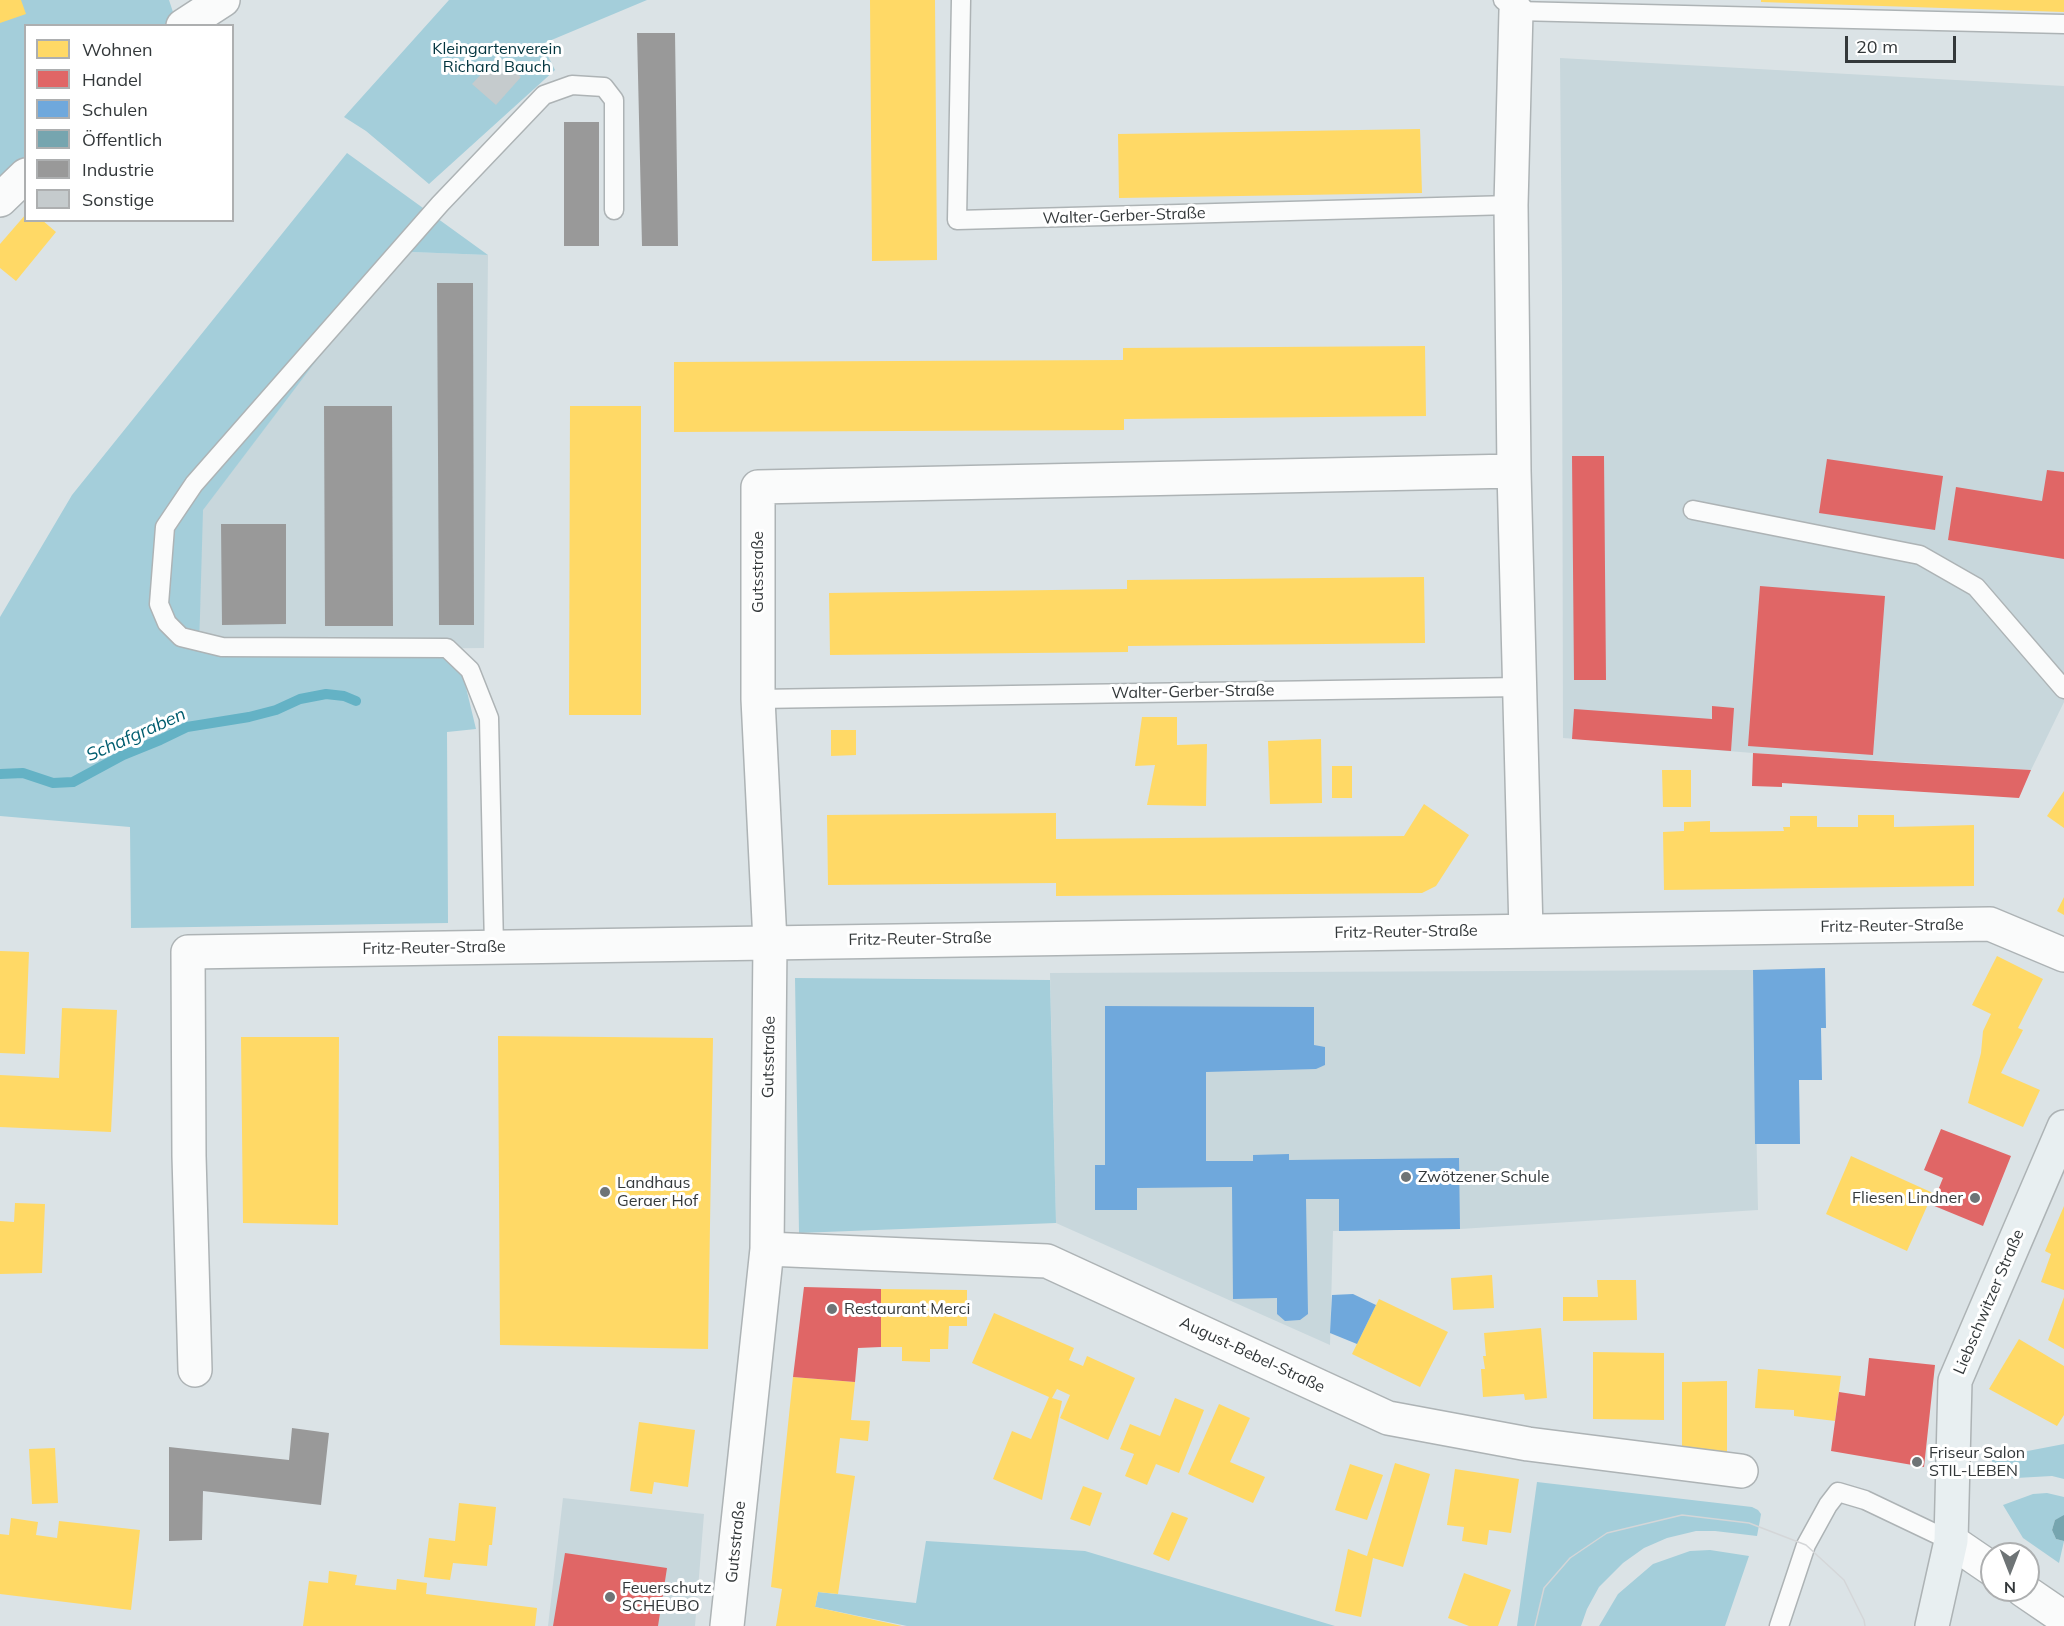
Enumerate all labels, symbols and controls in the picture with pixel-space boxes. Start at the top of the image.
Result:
legend [24,24,234,222]
scale bar [1848,24,1959,62]
text: 20 m [1856,35,1898,58]
text: Wohnen [82,38,153,61]
park label: Kleingartenverein Richard Bauch [432,39,562,77]
text: Handel [82,68,142,91]
text: Schulen [82,98,148,121]
text: Öffentlich [82,128,162,151]
text: Industrie [82,158,154,181]
text: Sonstige [82,188,154,211]
street label: Walter-Gerber-Straße [1042,204,1206,228]
street label: Gutsstraße [748,531,768,613]
street label: Walter-Gerber-Straße [1111,681,1275,703]
water label: Schafgraben [83,703,189,767]
street label: Fritz-Reuter-Straße [1820,915,1964,937]
street label: Fritz-Reuter-Straße [1334,921,1478,943]
street label: Fritz-Reuter-Straße [848,928,992,950]
street label: Fritz-Reuter-Straße [362,937,506,959]
street label: Gutsstraße [759,1016,779,1098]
place label: Zwötzener Schule [1418,1167,1549,1187]
marker: Zwötzener Schule [1399,1170,1413,1184]
place label: Landhaus Geraer Hof [617,1173,698,1211]
marker: Landhaus Geraer Hof [598,1185,612,1199]
place label: Fliesen Lindner [1852,1188,1963,1208]
marker: Fliesen Lindner [1968,1191,1982,1205]
street label: Liebschwitzer Straße [1950,1227,2028,1377]
place label: Restaurant Merci [844,1299,970,1319]
marker: Restaurant Merci [825,1302,839,1316]
street label: August-Bebel-Straße [1176,1313,1328,1397]
place label: Friseur Salon STIL-LEBEN [1929,1443,2025,1481]
marker: Friseur Salon STIL-LEBEN [1910,1455,1924,1469]
street label: Gutsstraße [722,1500,750,1584]
north arrow [1980,1542,2040,1602]
place label: Feuerschutz SCHEUBO [622,1578,711,1616]
text: N [2004,1578,2016,1598]
marker: Feuerschutz SCHEUBO [603,1590,617,1604]

